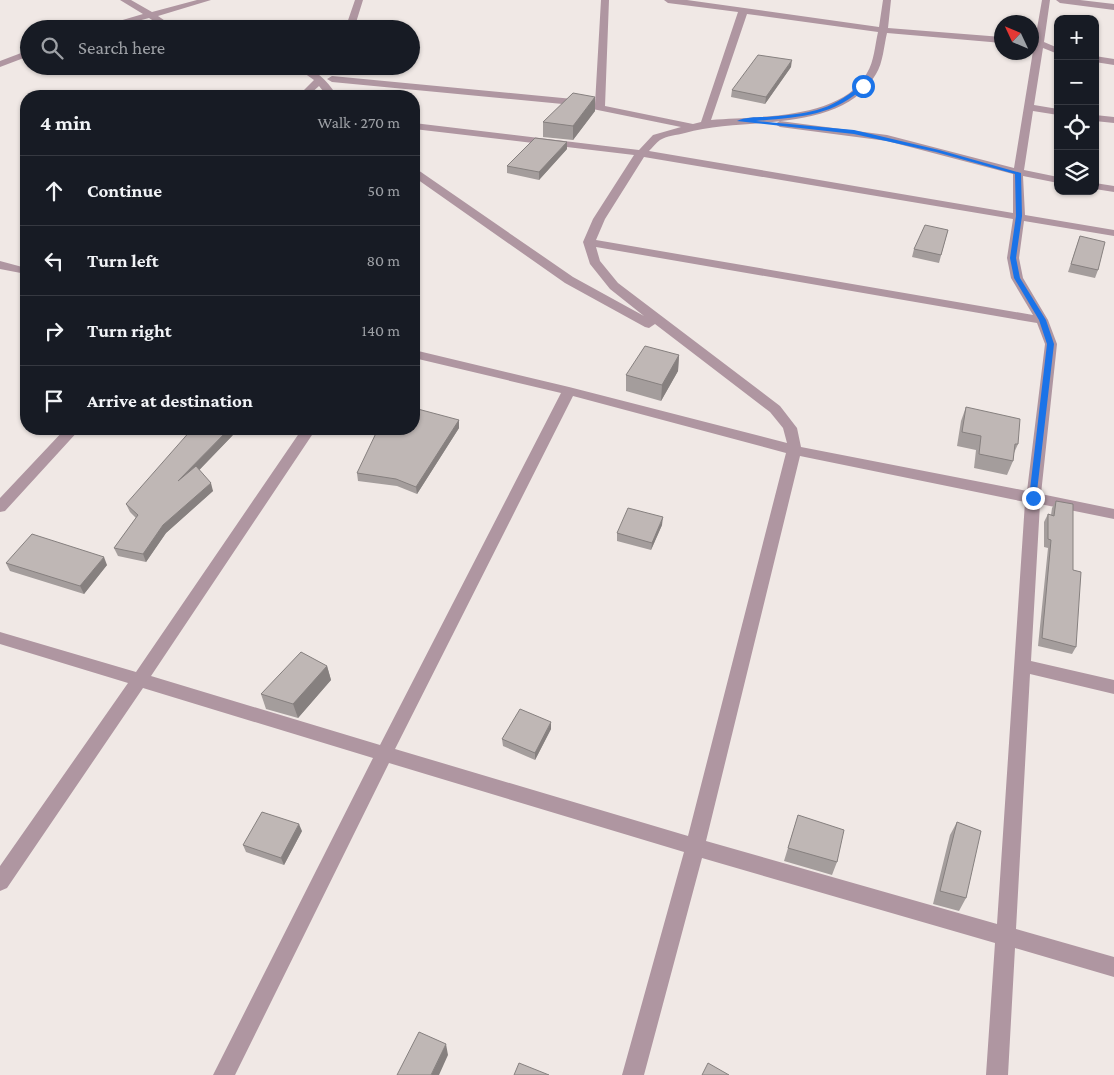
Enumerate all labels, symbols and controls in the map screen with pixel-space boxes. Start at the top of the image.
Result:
north arrow [994,15,1039,60]
map controls [1054,15,1099,195]
button: + [1054,15,1099,60]
search box [20,20,420,75]
icon: search [38,34,66,62]
text: Search here [78,37,165,58]
button: − [1054,60,1099,105]
route start [852,75,875,98]
button: locate [1054,105,1099,150]
text: 4 min [40,111,91,135]
text: Walk · 270 m [318,114,400,131]
button: layers [1054,150,1099,195]
icon: ahead [40,177,68,205]
text: Continue [87,180,162,201]
text: 50 m [368,182,400,199]
icon: left [40,247,68,275]
text: Turn left [87,250,159,271]
text: 80 m [366,252,400,269]
icon: right [40,317,68,345]
text: Turn right [87,320,172,341]
text: 140 m [362,322,400,339]
icon: arrive [40,387,68,415]
text: Arrive at destination [87,390,253,411]
route end [1022,487,1045,510]

